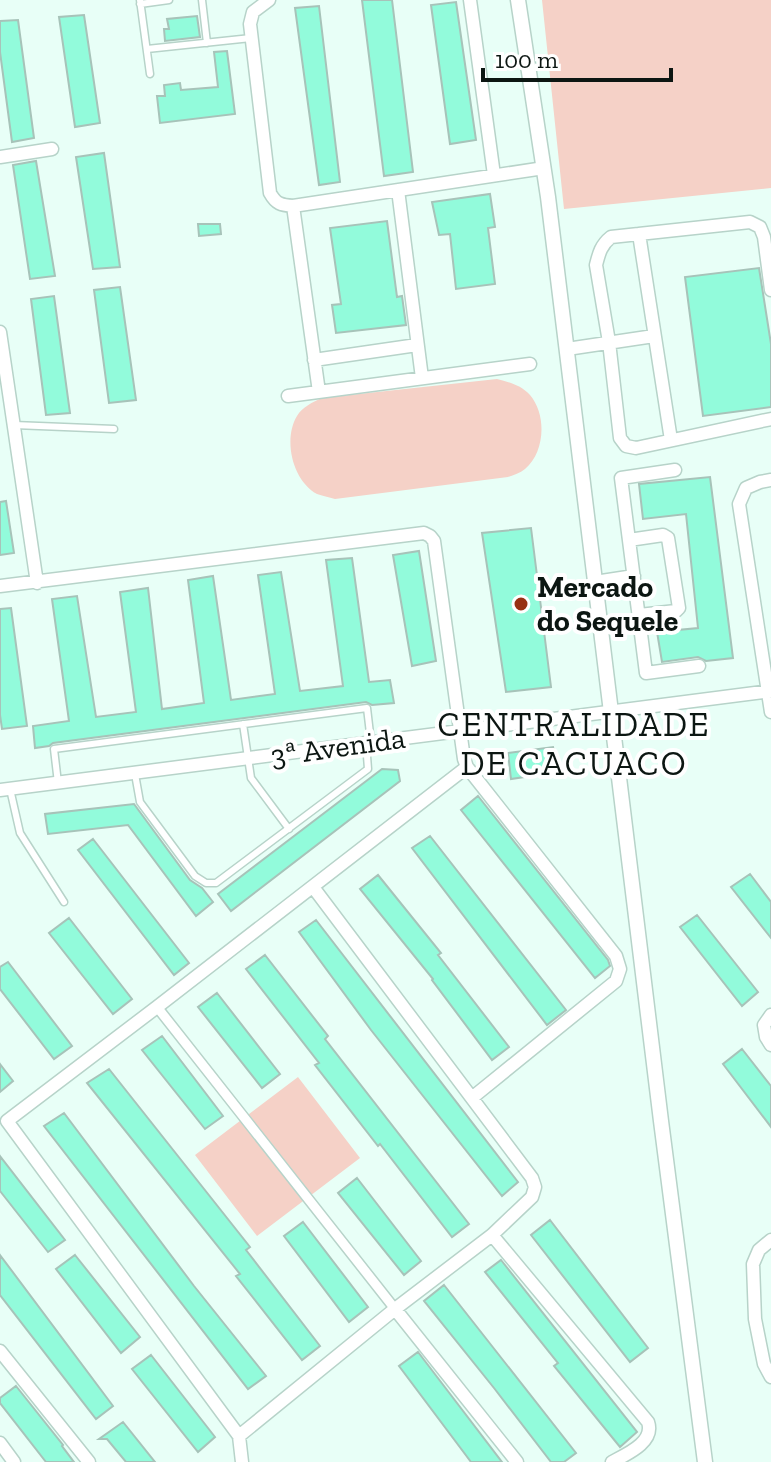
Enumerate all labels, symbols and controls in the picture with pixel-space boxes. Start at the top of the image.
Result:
scale bar [483,32,671,82]
text: 100 m [495,45,558,74]
place label: Mercado do Sequele [537,569,678,639]
marker: Mercado do Sequele [512,595,530,613]
district label: CENTRALIDADE DE CACUACO [437,704,711,784]
street label: 3ª Avenida [268,720,408,774]

